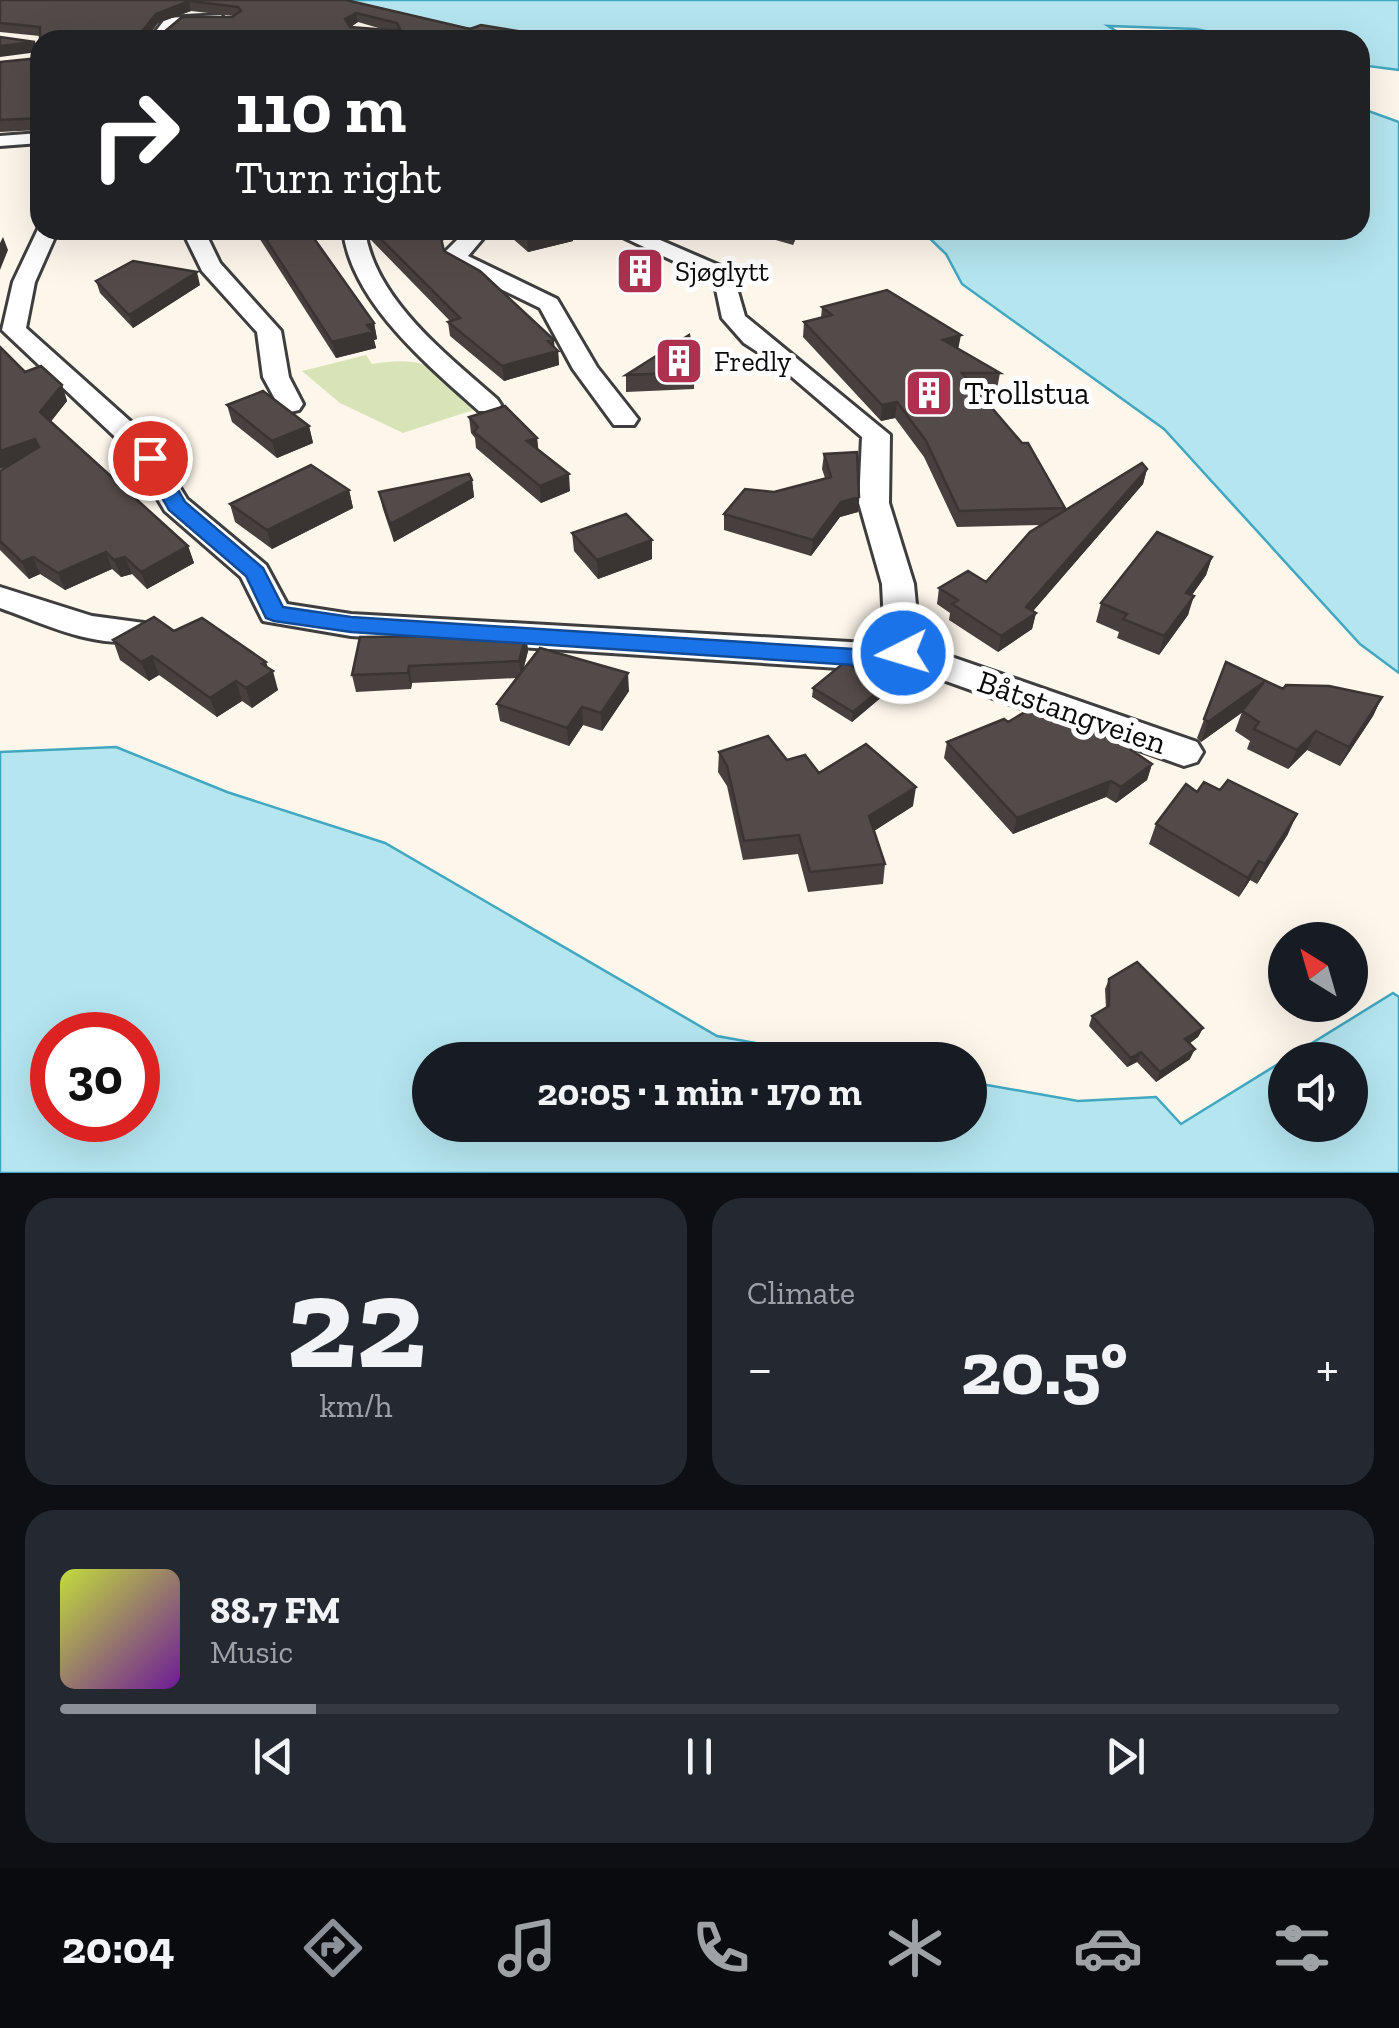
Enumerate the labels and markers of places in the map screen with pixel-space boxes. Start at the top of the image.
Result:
building icon: Sjøglytt [614,245,666,297]
place label: Sjøglytt [675,255,770,288]
building icon: Fredly [653,335,705,387]
place label: Fredly [714,345,792,378]
building icon: Trollstua [903,367,955,419]
place label: Trollstua [964,374,1090,412]
pin [108,416,193,501]

